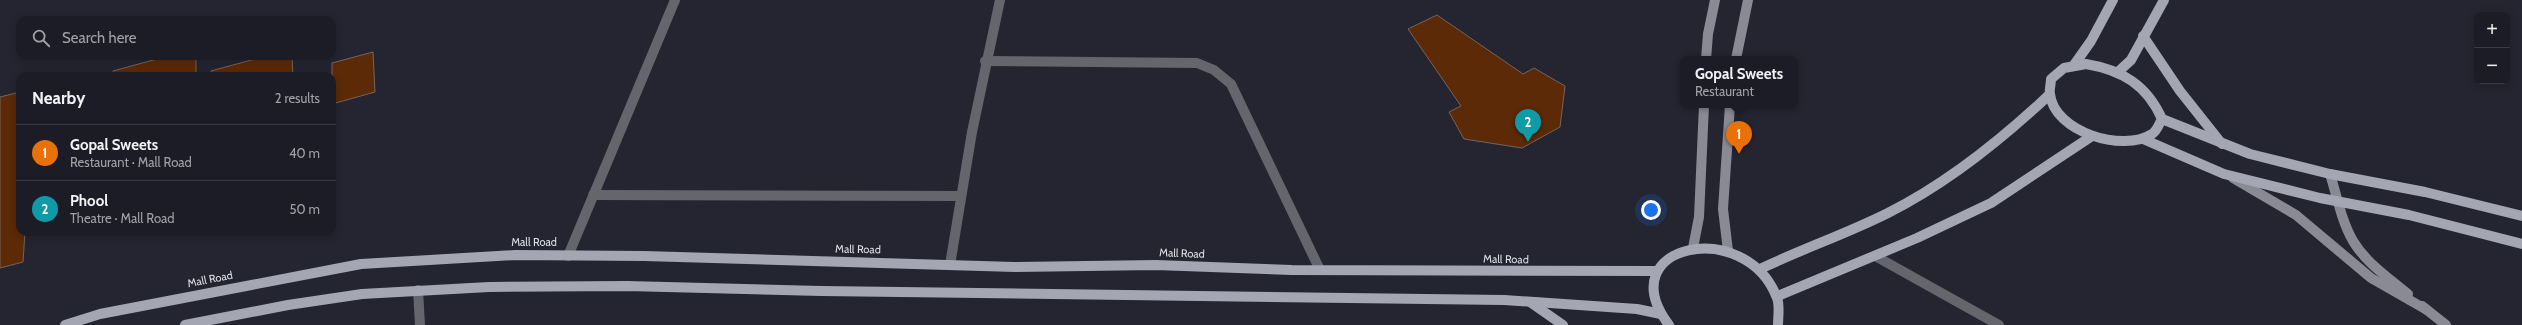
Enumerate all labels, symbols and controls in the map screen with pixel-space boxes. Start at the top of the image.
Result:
map controls [2474,12,2510,84]
button: + [2474,12,2510,48]
search box [16,16,336,60]
icon: search [30,27,52,49]
text: Search here [62,29,137,47]
button: − [2474,48,2510,84]
popup [1680,56,1798,108]
text: Gopal Sweets [1695,65,1783,83]
text: Restaurant [1695,83,1754,99]
text: Nearby [32,88,85,108]
text: 2 results [275,90,320,106]
pin: 2 [1515,109,1541,142]
pin: 1 [1726,121,1752,154]
text: Gopal Sweets [70,136,158,154]
text: 1 [43,145,47,161]
text: 40 m [289,145,320,161]
text: Restaurant · Mall Road [70,154,192,170]
text: Phool [70,192,108,210]
your location [1641,200,1661,220]
text: 2 [42,201,48,217]
text: 50 m [290,201,320,217]
text: Theatre · Mall Road [70,210,175,226]
street label: Mall Road [511,235,557,249]
street label: Mall Road [835,242,881,256]
street label: Mall Road [1159,245,1205,261]
street label: Mall Road [1483,252,1529,266]
street label: Mall Road [186,268,234,290]

